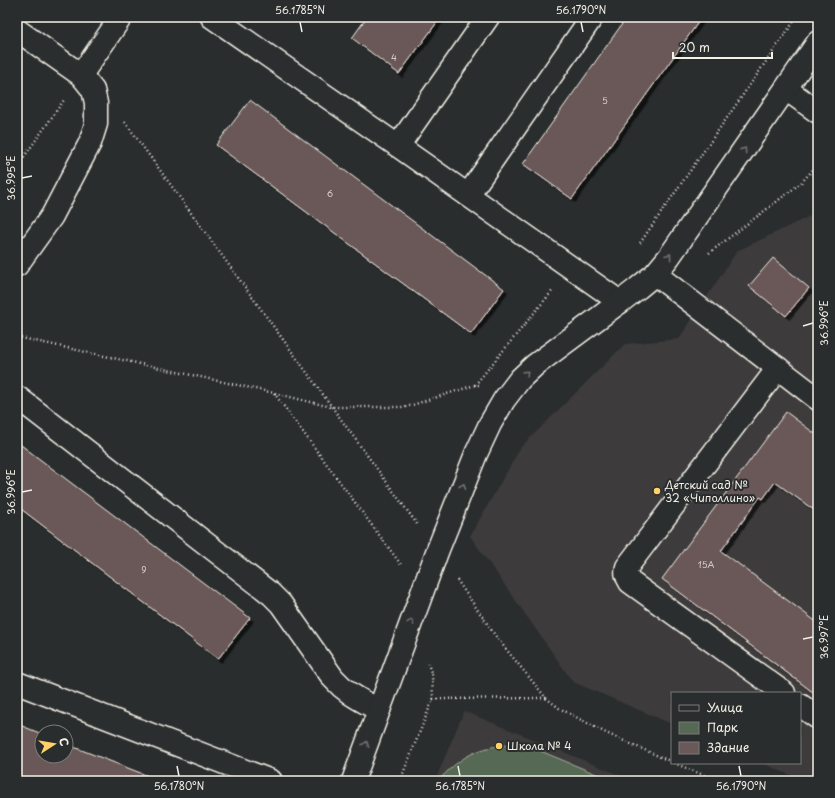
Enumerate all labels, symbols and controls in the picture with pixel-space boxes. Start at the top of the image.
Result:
text: 56.1785°N [275,2,325,17]
text: 56.1790°N [556,2,607,17]
scale bar [673,34,772,60]
text: 20 m [679,38,710,56]
house number: 4 [391,50,397,64]
house number: 5 [602,93,608,107]
one-way arrow [739,147,746,154]
text: 36.995°E [3,155,18,201]
house number: 6 [327,186,333,200]
one-way arrow [665,254,672,261]
text: 36.996°E [816,300,831,346]
one-way arrow [521,370,529,378]
text: 36.996°E [3,469,18,515]
place label: Детский сад № 32 «Чиполлино» [664,476,755,506]
one-way arrow [459,483,467,490]
marker: Детский сад № 32 «Чиполлино» [652,486,662,496]
house number: 15А [698,557,714,571]
house number: 9 [141,562,147,576]
text: 36.997°E [816,615,831,659]
one-way arrow [406,619,415,626]
legend [671,692,801,764]
text: Улица [707,698,743,716]
text: Парк [707,718,739,736]
north arrow [34,724,74,764]
text: С [55,736,73,748]
place label: Школа № 4 [507,737,572,754]
text: Здание [707,738,749,756]
one-way arrow [362,741,370,748]
marker: Школа № 4 [494,741,504,751]
text: 56.1780°N [154,778,205,793]
text: 56.1785°N [435,778,485,793]
text: 56.1790°N [716,778,767,793]

